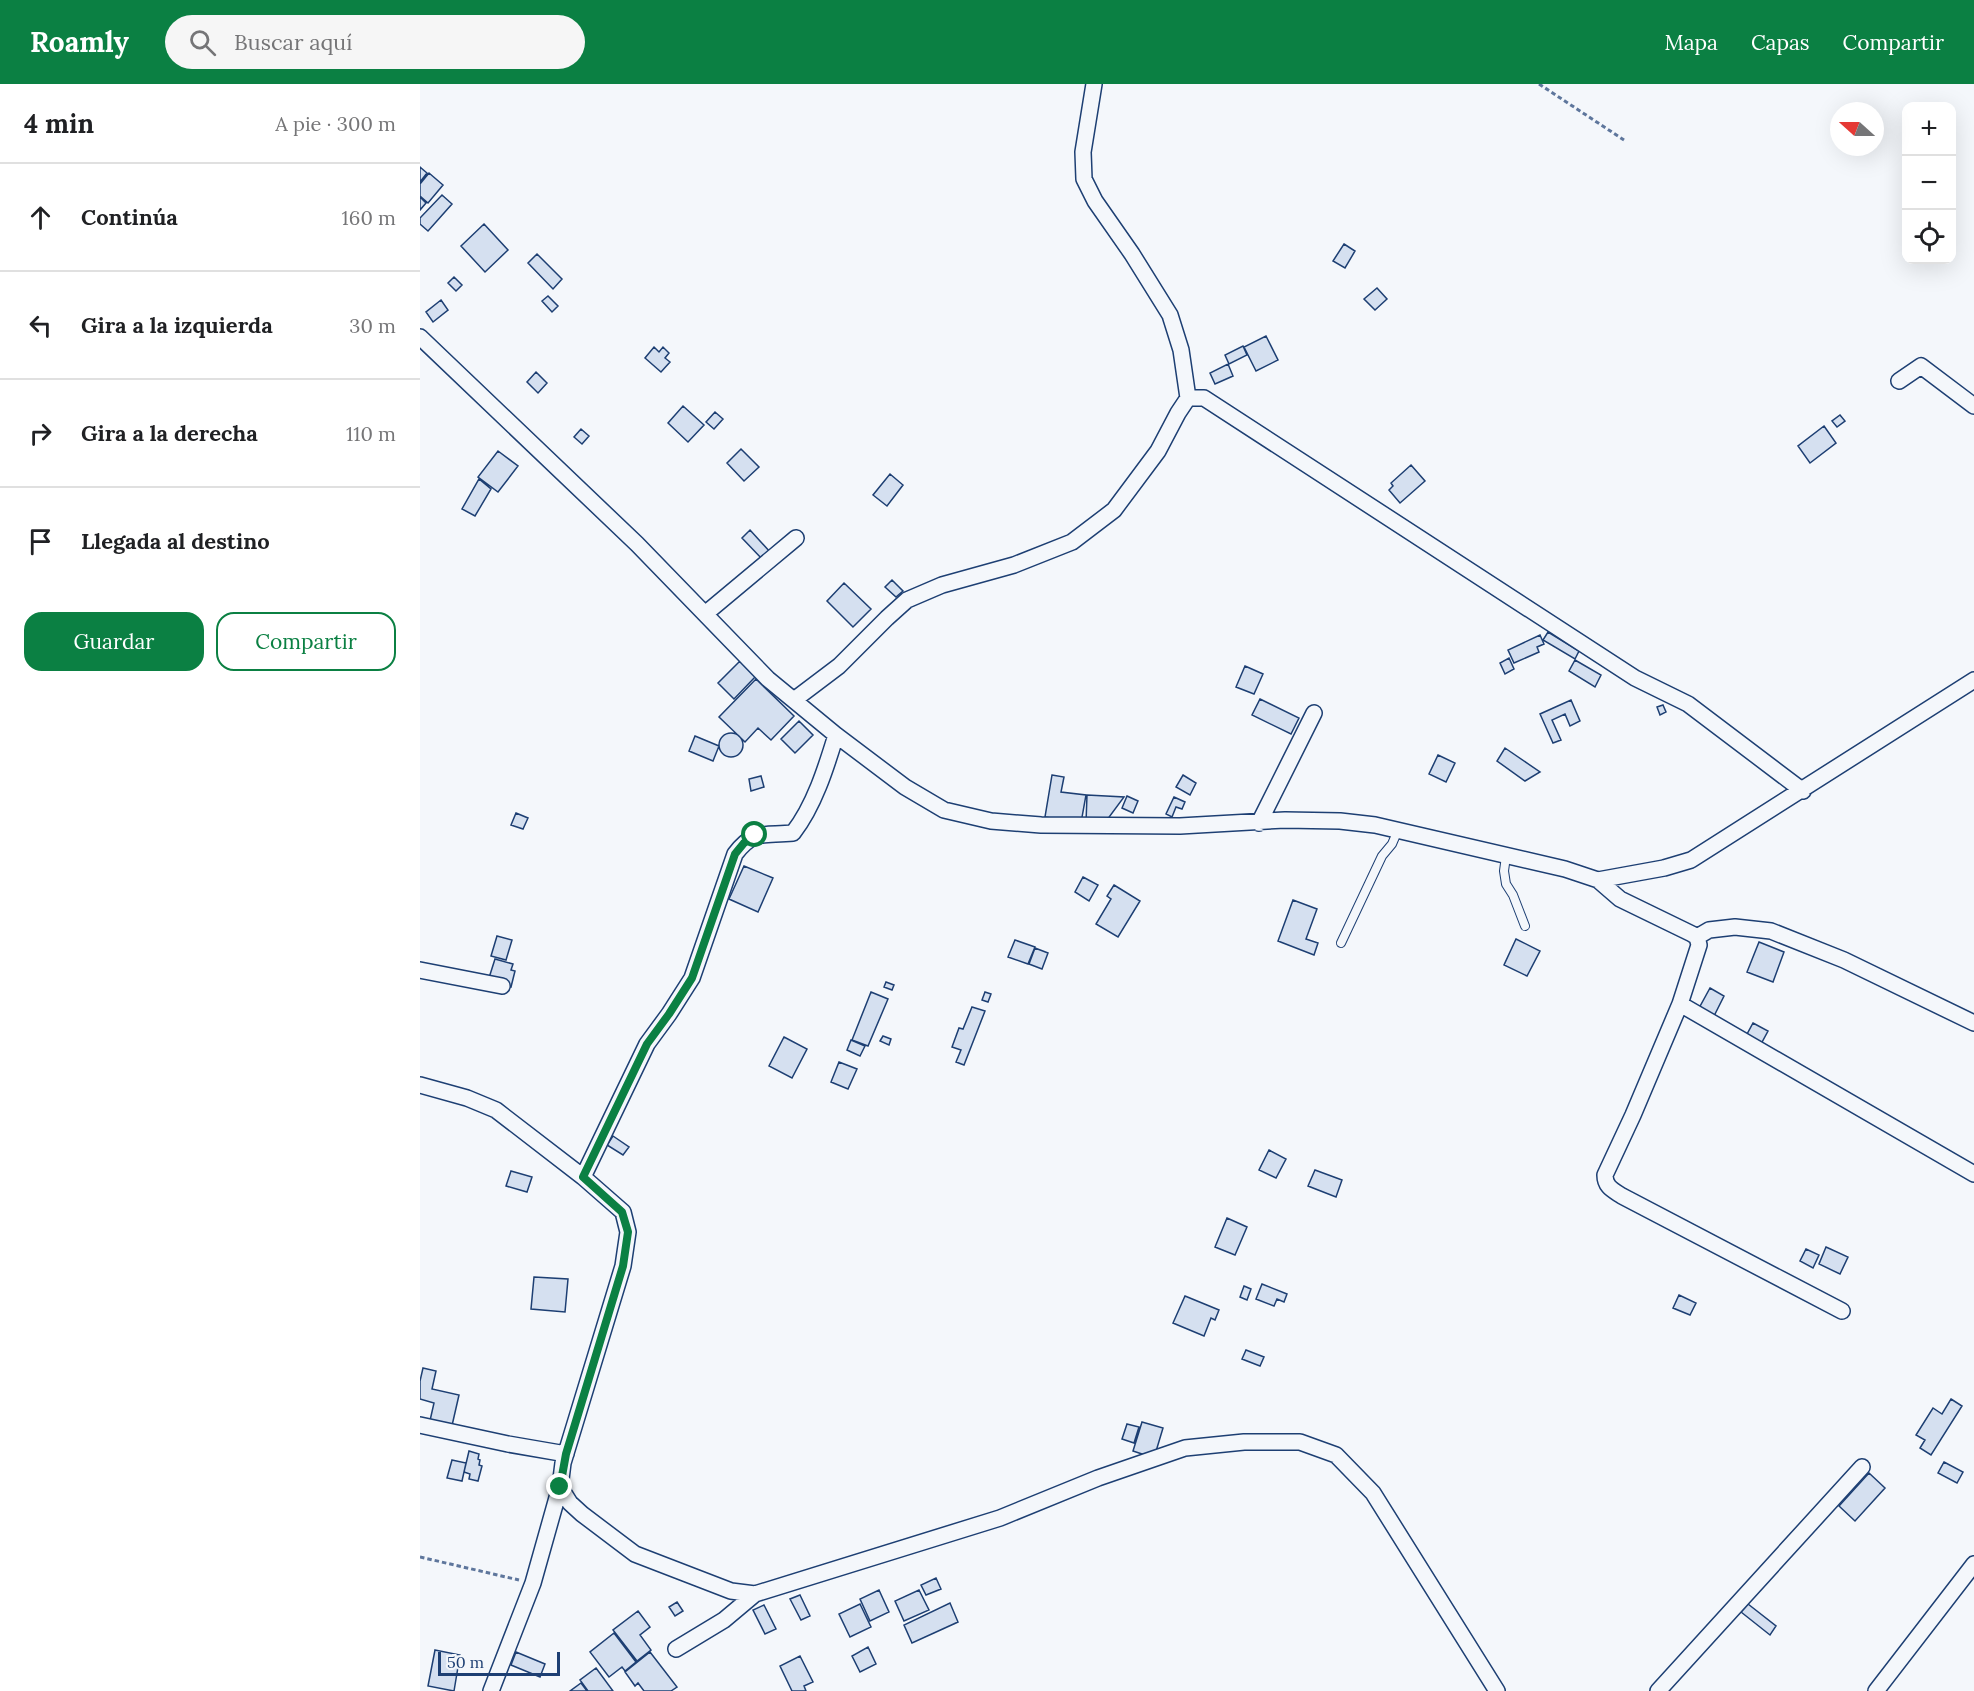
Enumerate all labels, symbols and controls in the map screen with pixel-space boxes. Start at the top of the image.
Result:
search box [165,15,585,69]
text: Roamly [30,24,129,60]
icon: search [186,26,219,59]
text: Buscar aquí [234,28,352,56]
text: Mapa [1664,29,1718,56]
text: Capas [1751,29,1810,56]
text: Compartir [1843,29,1944,56]
north arrow [1830,102,1884,156]
map controls [1902,102,1956,264]
button: + [1902,102,1956,156]
text: 4 min [24,107,94,140]
text: A pie · 300 m [275,111,396,136]
button: − [1902,156,1956,210]
icon: ahead [24,201,57,234]
text: Continúa [81,203,178,231]
text: 160 m [342,205,396,230]
button: locate [1902,210,1956,264]
icon: left [24,309,57,342]
text: Gira a la izquierda [81,311,273,339]
text: 30 m [349,313,396,338]
icon: right [24,417,57,450]
text: Gira a la derecha [81,419,258,447]
text: 110 m [346,421,396,446]
icon: arrive [24,525,57,558]
text: Llegada al destino [81,527,270,555]
button: Guardar [24,612,204,671]
button: Compartir [216,612,396,671]
route start [741,821,767,847]
route end [546,1473,572,1499]
scale bar [438,1649,560,1676]
text: 50 m [447,1652,484,1672]

